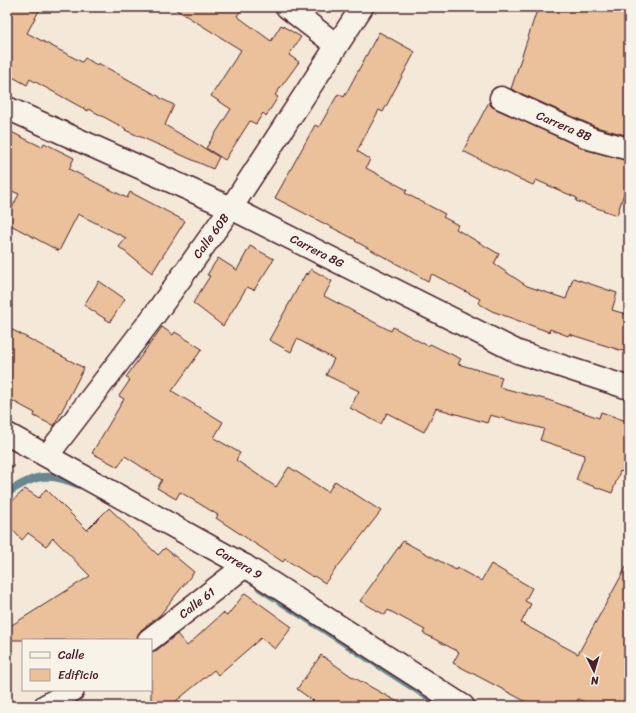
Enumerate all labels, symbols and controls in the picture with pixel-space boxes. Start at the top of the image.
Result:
street label: Carrera 8B [533,104,596,148]
street label: Calle 60B [187,208,235,263]
street label: Carrera 8G [286,228,348,274]
street label: Carrera 9 [211,540,267,586]
street label: Calle 61 [174,582,220,624]
legend [22,639,152,691]
text: Calle [58,644,85,666]
north arrow [574,651,614,691]
text: Edificio [58,664,98,686]
text: N [590,671,600,690]

